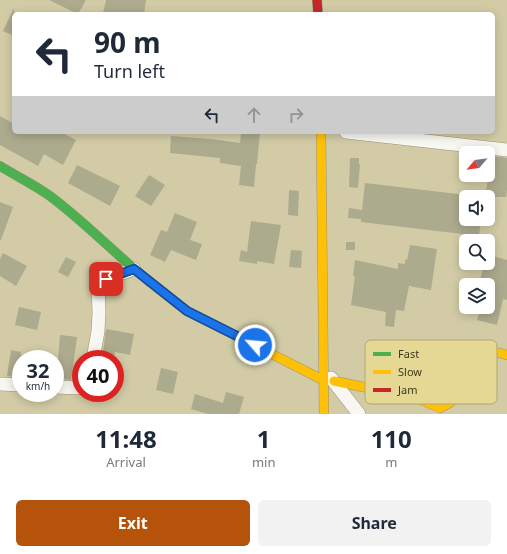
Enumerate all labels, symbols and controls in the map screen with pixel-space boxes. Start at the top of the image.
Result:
text: 90 m [94,23,161,61]
icon: left [28,28,80,80]
text: Turn left [94,59,165,83]
icon: left [201,104,223,126]
icon: ahead [243,104,265,126]
icon: right [285,104,307,126]
north arrow [459,146,495,182]
map controls [459,146,495,314]
button: sound [459,190,495,226]
button: search [459,234,495,270]
pin [89,262,123,296]
icon: arrive [95,268,117,290]
button: layers [459,278,495,314]
position arrow [234,324,276,366]
legend [365,340,497,404]
text: Fast [398,346,419,361]
speed limit sign: 40 [72,350,124,402]
text: 32 [27,357,49,384]
text: Slow [398,364,422,379]
text: km/h [26,379,50,393]
text: Jam [397,382,417,397]
text: 11:48 [95,422,157,455]
text: 1 [257,422,271,455]
text: 110 [371,422,412,455]
text: Arrival [106,453,146,471]
text: min [252,453,275,471]
text: m [385,453,397,471]
button: Exit [16,500,250,546]
button: Share [258,500,491,546]

